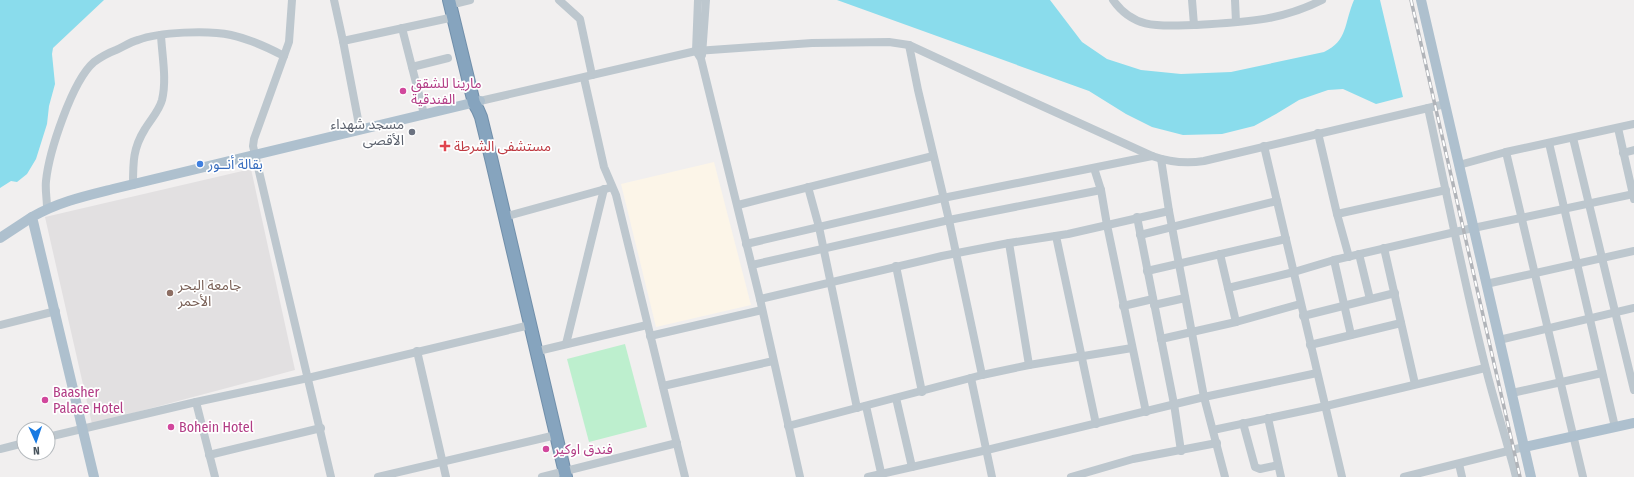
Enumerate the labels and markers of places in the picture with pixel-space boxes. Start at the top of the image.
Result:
place label: مارينا للشقق الفندقية [411,75,481,108]
marker: مارينا للشقق الفندقية [398,86,408,96]
place label: مسجد شهداء الأقصى [330,116,404,149]
marker: مسجد شهداء الأقصى [407,127,417,137]
place label: مستشفى الشرطة [454,138,551,155]
marker: مستشفى الشرطة [439,140,451,152]
place label: بقالة أنــور [207,155,263,173]
marker: بقالة أنــور [195,159,205,169]
place label: جامعة البحر الأحمر [177,277,241,310]
marker: جامعة البحر الأحمر [165,288,175,298]
place label: Baasher Palace Hotel [53,384,124,417]
marker: Baasher Palace Hotel [40,395,50,405]
place label: Bohein Hotel [179,419,254,436]
marker: Bohein Hotel [166,422,176,432]
place label: فندق اوكير [553,441,613,458]
marker: فندق اوكير [541,444,551,454]

